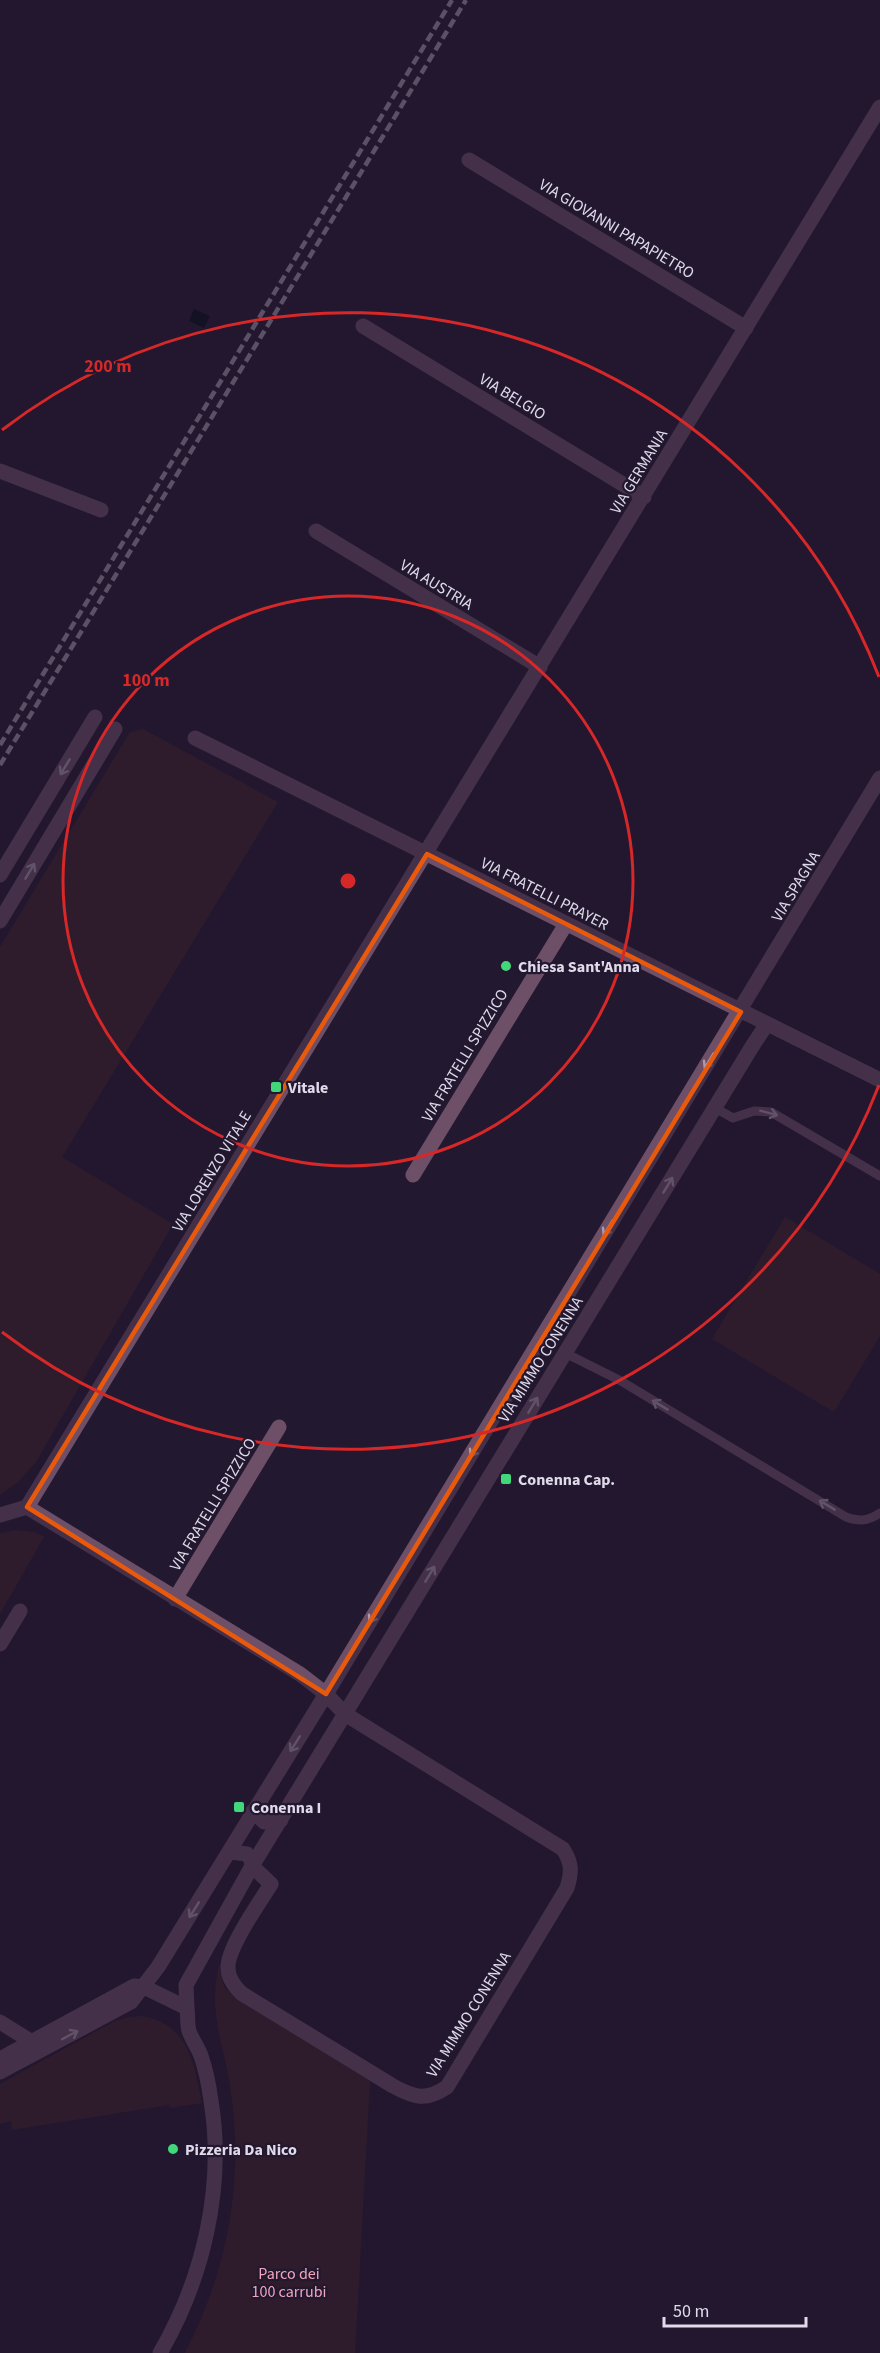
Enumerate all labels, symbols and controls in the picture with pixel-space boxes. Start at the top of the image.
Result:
street label: VIA GIOVANNI PAPAPIETRO [535,174,698,284]
text: 200 m [84,354,132,379]
street label: VIA BELGIO [475,368,550,425]
street label: VIA GERMANIA [605,425,673,518]
street label: VIA AUSTRIA [396,554,477,615]
text: 100 m [122,668,170,693]
one-way arrow [59,758,71,775]
street label: VIA SPAGNA [766,847,826,926]
street label: VIA FRATELLI PRAYER [477,852,612,936]
one-way arrow [24,863,36,880]
centre of rings [338,871,358,891]
place label: Chiesa Sant'Anna [518,956,640,978]
marker: Chiesa Sant'Anna [499,959,513,973]
street label: VIA FRATELLI SPIZZICO [416,985,513,1126]
one-way arrow [703,1052,715,1069]
place label: Vitale [287,1077,328,1099]
marker: Vitale [269,1080,283,1094]
street label: VIA LORENZO VITALE [167,1107,257,1236]
one-way arrow [759,1108,778,1120]
one-way arrow [663,1177,675,1194]
one-way arrow [602,1219,614,1236]
street label: VIA MIMMO CONENNA [493,1292,589,1427]
one-way arrow [527,1397,539,1414]
one-way arrow [652,1398,669,1410]
street label: VIA FRATELLI SPIZZICO [164,1434,261,1575]
one-way arrow [468,1440,481,1457]
place label: Conenna Cap. [518,1469,615,1491]
marker: Conenna Cap. [499,1472,513,1486]
one-way arrow [819,1499,836,1511]
one-way arrow [425,1566,437,1583]
one-way arrow [367,1606,379,1623]
one-way arrow [289,1735,301,1752]
place label: Conenna I [251,1797,321,1819]
marker: Conenna I [232,1800,246,1814]
one-way arrow [187,1901,199,1918]
street label: VIA MIMMO CONENNA [421,1947,517,2082]
one-way arrow [61,2029,78,2041]
place label: Pizzeria Da Nico [185,2139,297,2161]
marker: Pizzeria Da Nico [166,2142,180,2156]
park label: Parco dei 100 carrubi [252,2263,326,2303]
scale bar [664,2290,806,2328]
text: 50 m [673,2299,709,2324]

